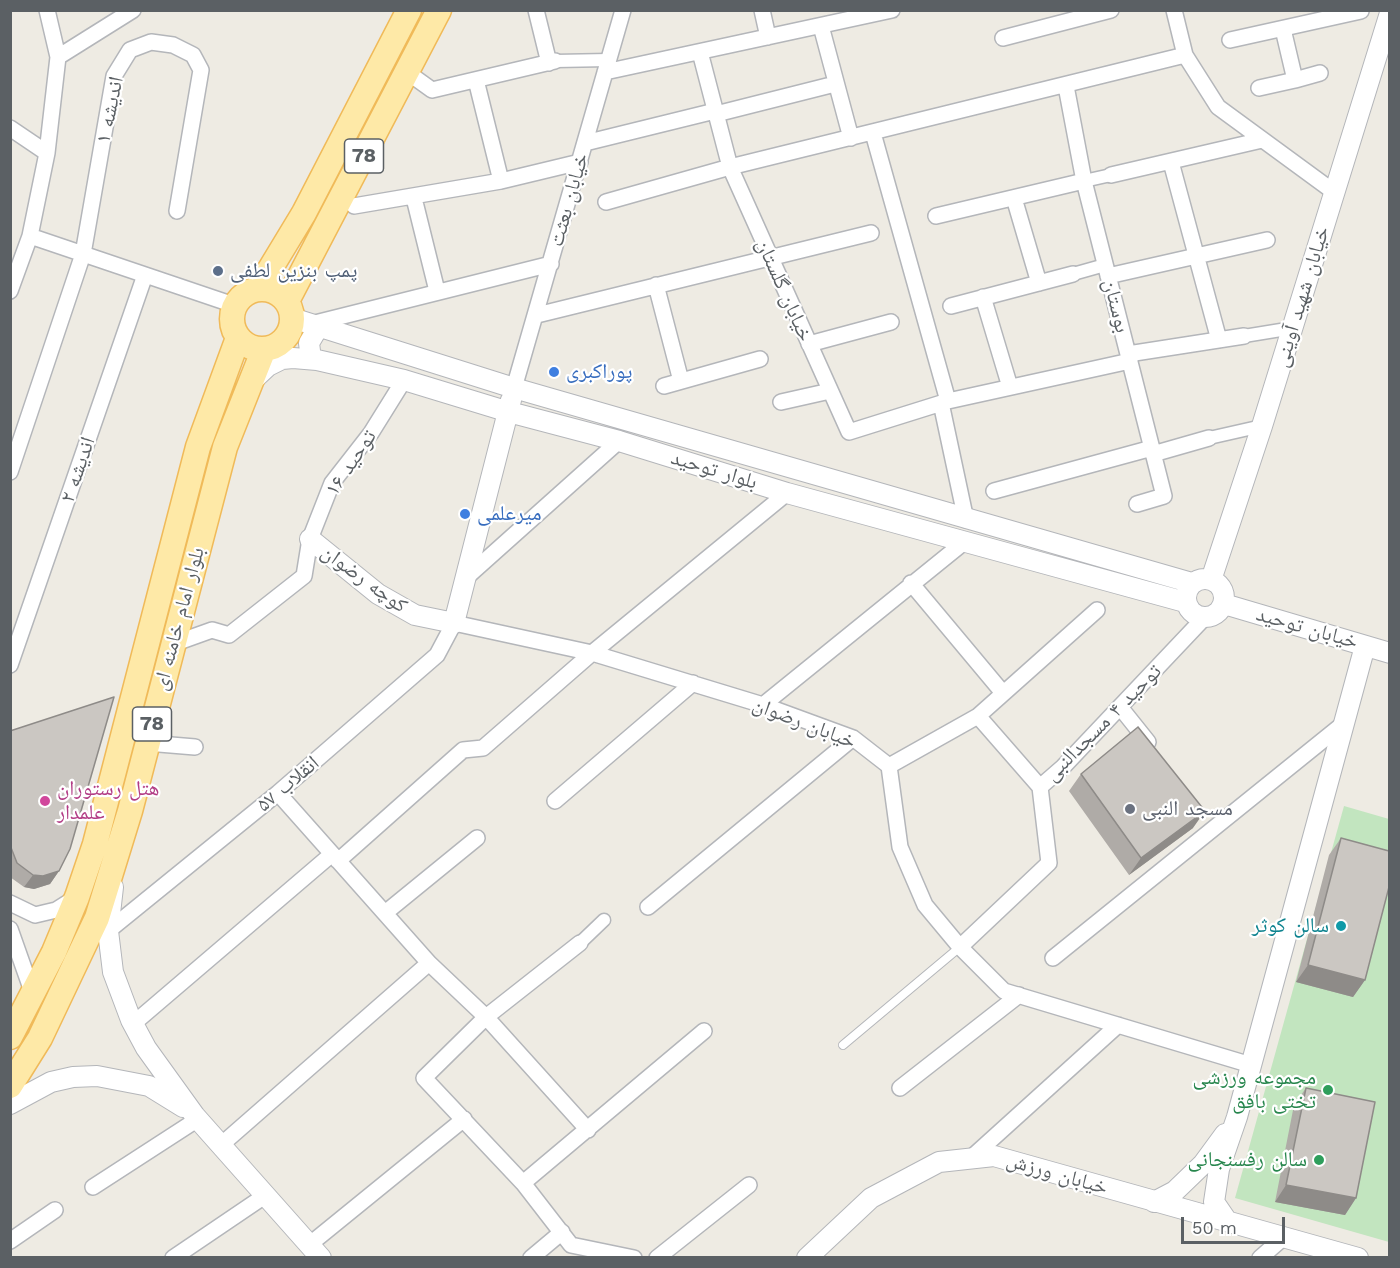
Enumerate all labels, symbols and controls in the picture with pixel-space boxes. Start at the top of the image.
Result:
street label: اندیشه ۱ [91,74,129,146]
road number: 78 [344,139,384,173]
street label: خیابان بعثت [544,150,594,250]
street label: خیابان شهید آوینی [1269,224,1335,370]
street label: خیابان گلستان [750,235,818,345]
place label: پمپ بنزین لطفی [230,258,357,284]
marker: پمپ بنزین لطفی [211,264,225,278]
street label: بوستان [1097,276,1135,336]
place label: پوراکبری [566,359,632,385]
marker: پوراکبری [547,365,561,379]
street label: توحید ۱۶ [320,425,382,501]
street label: اندیشه ۲ [55,434,101,506]
street label: بلوار توحید [668,445,760,495]
place label: میرعلمی [477,501,541,527]
marker: میرعلمی [458,507,472,521]
street label: کوچه رضوان [316,539,412,619]
street label: بلوار امام خامنه ای [148,545,210,693]
street label: خیابان توحید [1253,601,1361,655]
street label: توحید ۴ مسجدالنبی [1039,659,1167,787]
street label: خیابان رضوان [749,692,859,754]
road number: 78 [132,707,172,741]
street label: انقلاب ۵۷ [252,751,324,817]
place label: هتل رستوران علمدار [57,776,160,826]
marker: هتل رستوران علمدار [38,794,52,808]
place label: مسجد النبی [1142,796,1233,822]
marker: مسجد النبی [1123,802,1137,816]
place label: سالن کوثر [1252,913,1329,939]
marker: سالن کوثر [1334,919,1348,933]
place label: مجموعه ورزشی تختی بافق [1192,1065,1316,1115]
marker: مجموعه ورزشی تختی بافق [1321,1083,1335,1097]
place label: سالن رفسنجانی [1187,1147,1307,1173]
street label: خیابان ورزش [1003,1148,1111,1200]
marker: سالن رفسنجانی [1312,1153,1326,1167]
scale bar [1184,1205,1288,1243]
text: 50 m [1192,1217,1237,1238]

